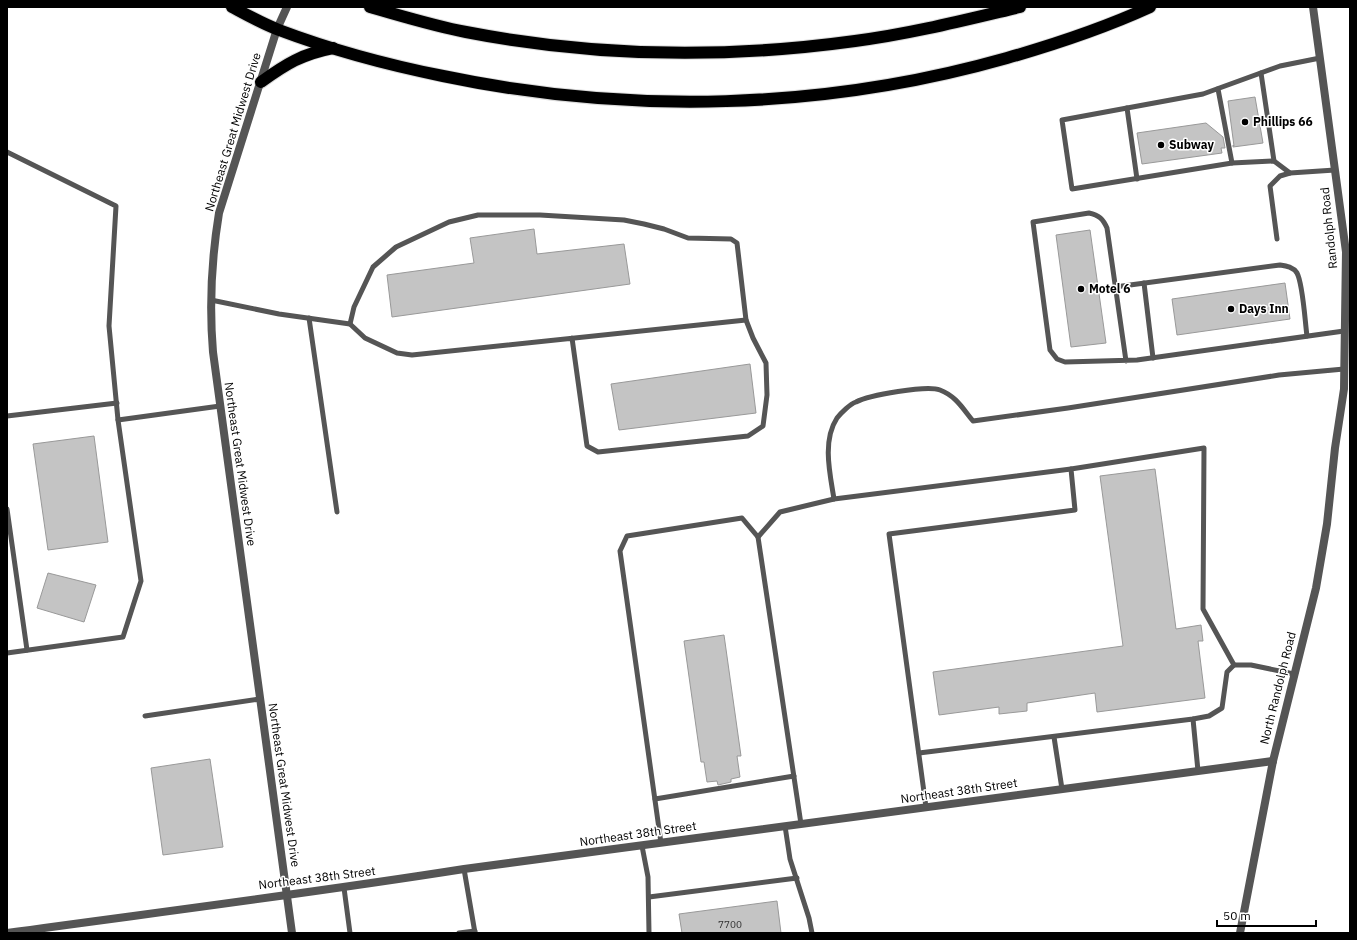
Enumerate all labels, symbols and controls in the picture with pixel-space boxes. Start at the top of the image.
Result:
street label: Northeast Great Midwest Drive [201,50,264,213]
place label: Phillips 66 [1253,114,1313,129]
marker: Phillips 66 [1240,117,1250,127]
place label: Subway [1169,137,1214,152]
marker: Subway [1156,140,1166,150]
street label: Randolph Road [1317,187,1340,270]
place label: Motel 6 [1089,281,1130,296]
marker: Motel 6 [1076,284,1086,294]
place label: Days Inn [1239,301,1289,316]
marker: Days Inn [1226,304,1236,314]
street label: Northeast Great Midwest Drive [222,381,259,547]
street label: North Randolph Road [1256,630,1299,746]
street label: Northeast Great Midwest Drive [266,702,303,868]
street label: Northeast 38th Street [900,775,1018,806]
street label: Northeast 38th Street [579,818,697,849]
street label: Northeast 38th Street [258,863,376,892]
scale bar [1217,902,1316,928]
text: 50 m [1223,908,1251,923]
house number: 7700 [718,918,742,931]

